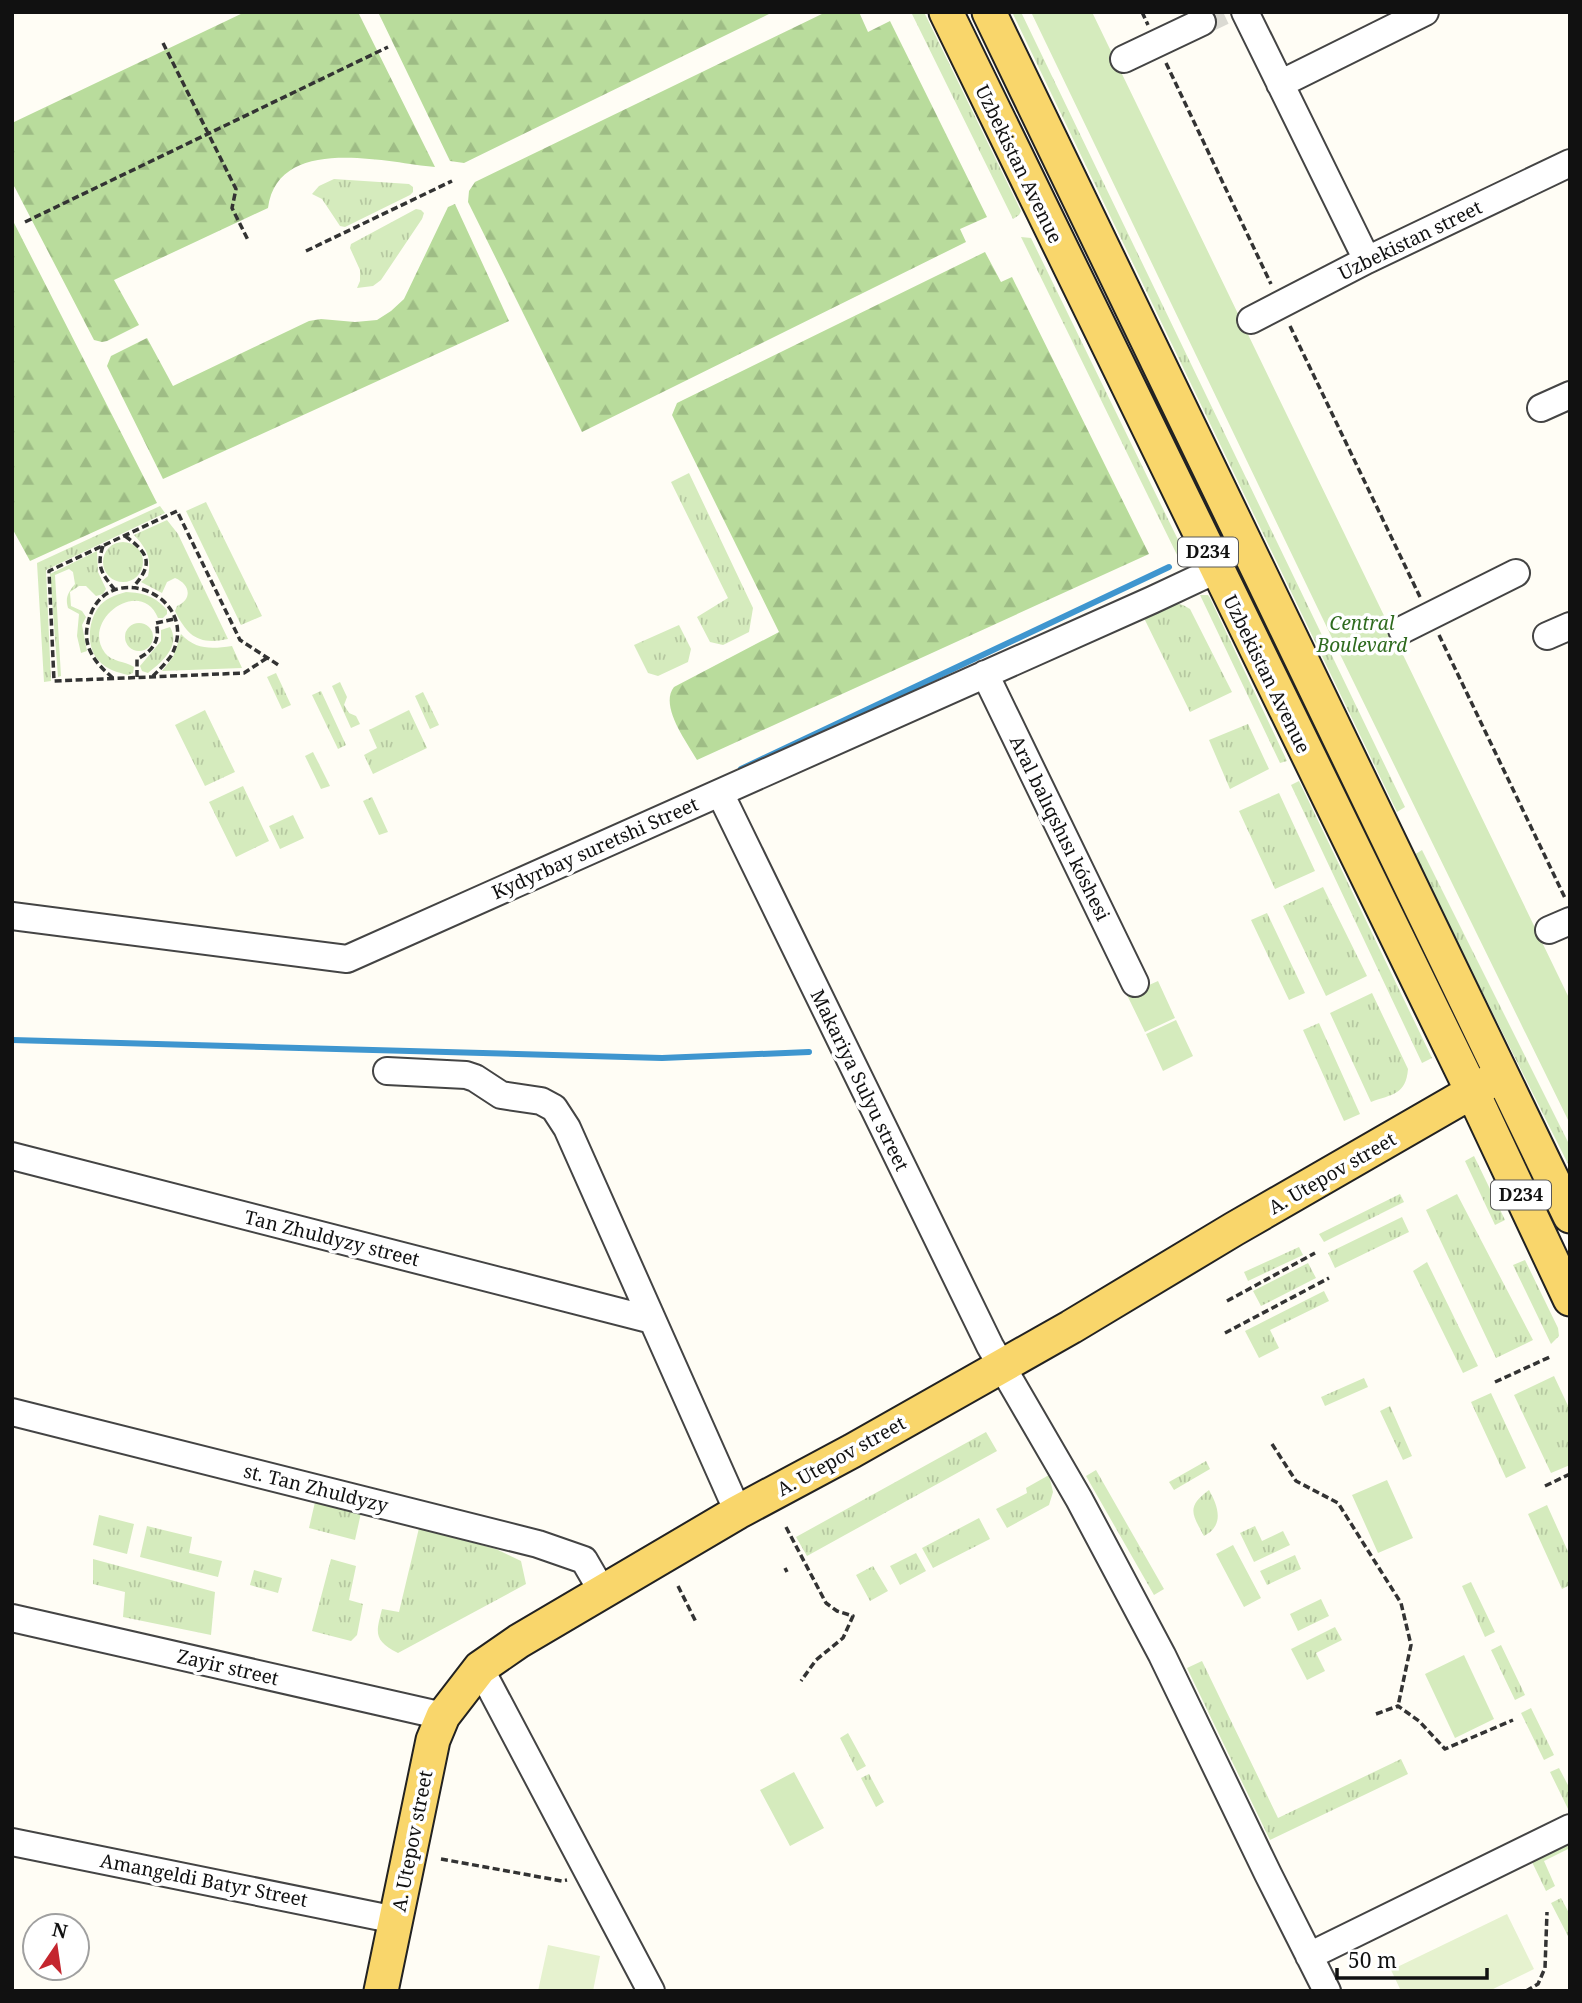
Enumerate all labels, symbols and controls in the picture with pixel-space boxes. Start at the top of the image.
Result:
street label: Uzbekistan Avenue [969,80,1069,248]
street label: Uzbekistan street [1334,194,1486,286]
road number: D234 [1178,538,1238,566]
street label: Uzbekistan Avenue [1217,590,1317,758]
park label: Central Boulevard [1316,610,1408,658]
street label: Aral balıqshısı kóshesi [1004,731,1116,925]
street label: Kydyrbay suretshi Street [488,791,703,905]
street label: Makariya Sulyu street [805,985,915,1175]
street label: A. Utepov street [1263,1126,1401,1220]
road number: D234 [1491,1180,1551,1210]
street label: Tan Zhuldyzy street [242,1204,422,1272]
street label: A. Utepov street [772,1410,910,1502]
street label: st. Tan Zhuldyzy [241,1457,391,1519]
street label: Zayir street [175,1643,282,1691]
street label: A. Utepov street [386,1768,438,1914]
street label: Amangeldi Batyr Street [98,1847,310,1913]
north arrow [21,1912,91,1982]
text: N [50,1916,70,1945]
scale bar [1337,1937,1488,1981]
text: 50 m [1348,1946,1397,1974]

